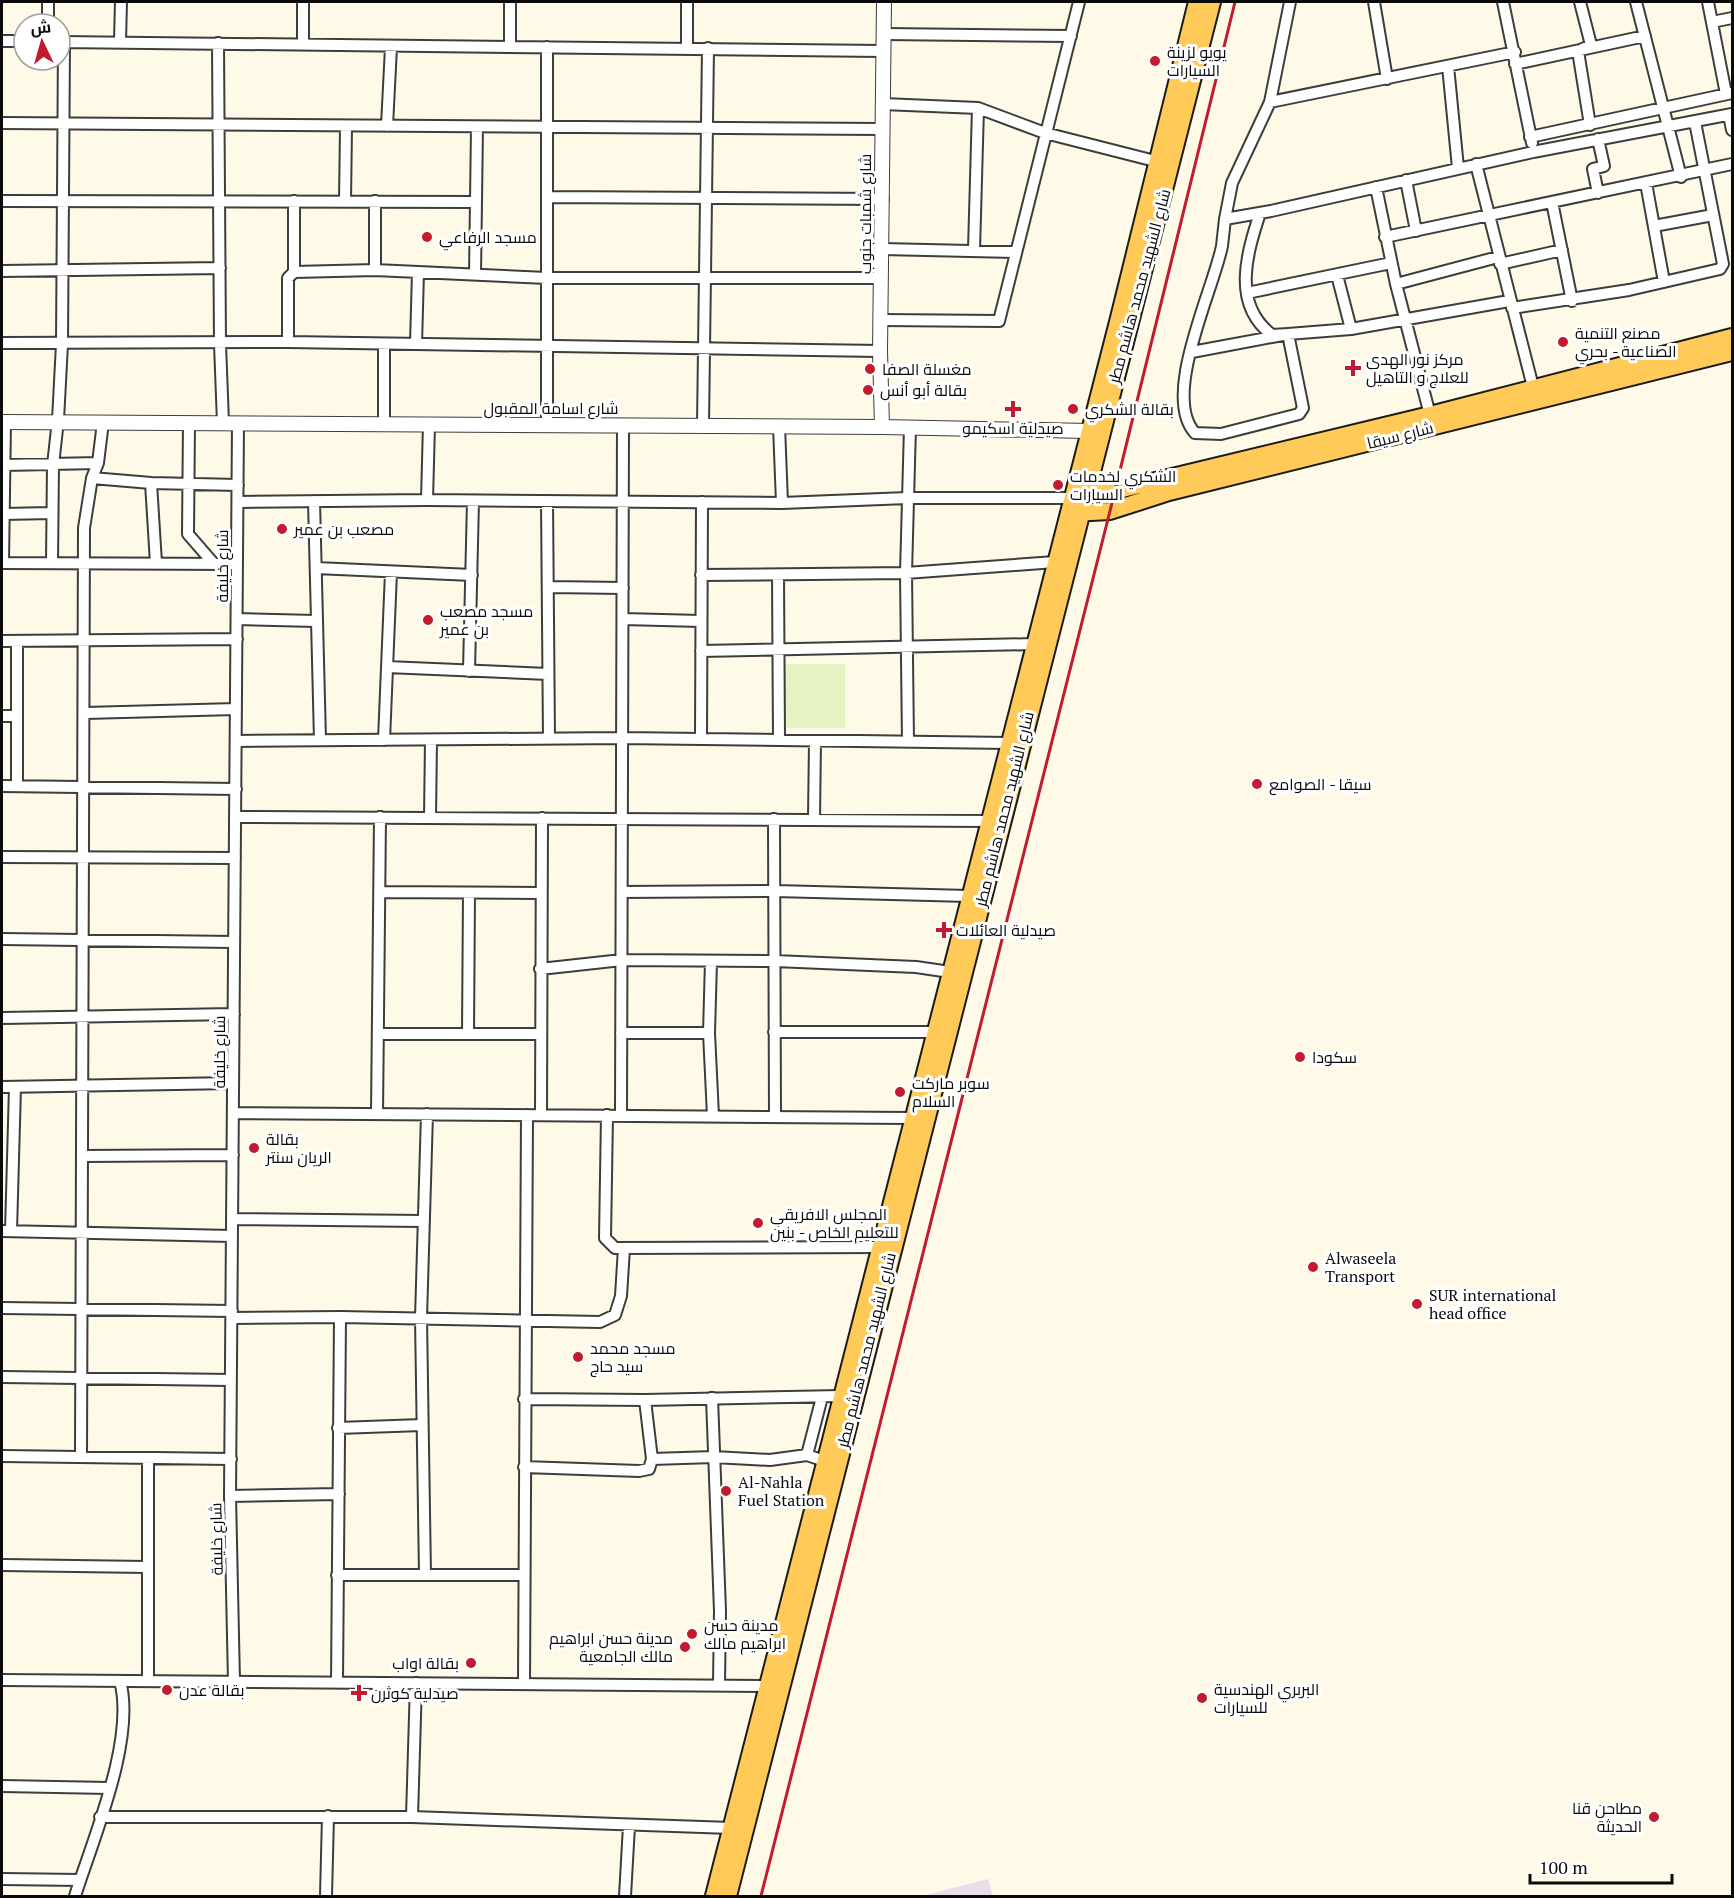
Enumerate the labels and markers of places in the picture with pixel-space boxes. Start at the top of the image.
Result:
place label: يويو لزينة السيارات [1167,41,1227,81]
marker: يويو لزينة السيارات [1148,54,1162,68]
place label: مسجد الرفاعي [439,226,537,251]
marker: مسجد الرفاعي [420,230,434,244]
place label: مصنع التنمية الصناعية - بحري [1575,322,1677,365]
marker: مصنع التنمية الصناعية - بحري [1556,335,1570,349]
place label: مركز نور الهدي للعلاج و التاهيل [1366,348,1469,389]
place label: مغسلة الصفا [882,358,972,380]
marker: مركز نور الهدي للعلاج و التاهيل [1344,359,1362,377]
marker: مغسلة الصفا [863,362,877,376]
place label: بقالة أبو أنس [880,379,967,401]
marker: بقالة أبو أنس [861,383,875,397]
place label: بقالة الشكري [1085,398,1174,423]
marker: صيدلية اسكيمو [1006,402,1020,416]
marker: بقالة الشكري [1066,402,1080,416]
place label: صيدلية اسكيمو [962,417,1064,439]
place label: الشكري لخدمات السيارات [1070,465,1176,505]
marker: الشكري لخدمات السيارات [1051,478,1065,492]
place label: مصعب بن عمير [293,518,394,540]
marker: مصعب بن عمير [275,522,289,536]
place label: مسجد مصعب بن عمير [439,600,533,640]
marker: مسجد مصعب بن عمير [421,613,435,627]
place label: سيقا - الصوامع [1269,773,1371,796]
marker: سيقا - الصوامع [1250,777,1264,791]
place label: صيدلية العائلات [956,919,1056,941]
marker: صيدلية العائلات [937,923,951,937]
place label: سكودا [1312,1046,1357,1068]
marker: سكودا [1293,1050,1307,1064]
place label: سوبر ماركت السلام [912,1072,990,1113]
marker: سوبر ماركت السلام [893,1085,907,1099]
place label: بقالة الريان سنتر [265,1128,332,1168]
marker: بقالة الريان سنتر [247,1141,261,1155]
place label: المجلس الافريقي للتعليم الخاص - بنين [770,1203,899,1244]
marker: المجلس الافريقي للتعليم الخاص - بنين [751,1216,765,1230]
place label: Alwaseela Transport [1325,1247,1396,1287]
marker: Alwaseela Transport [1306,1260,1320,1274]
place label: SUR international head office [1429,1284,1557,1324]
marker: SUR international head office [1410,1297,1424,1311]
place label: مسجد محمد سيد حاج [590,1337,675,1378]
marker: مسجد محمد سيد حاج [571,1350,585,1364]
place label: Al-Nahla Fuel Station [738,1471,825,1511]
marker: Al-Nahla Fuel Station [719,1484,733,1498]
place label: مدينة حسن ابراهيم مالك [704,1614,786,1655]
place label: مدينة حسن ابراهيم مالك الجامعية [549,1627,673,1667]
marker: مدينة حسن ابراهيم مالك [685,1627,699,1641]
marker: مدينة حسن ابراهيم مالك الجامعية [678,1640,692,1654]
place label: بقالة اواب [392,1652,459,1674]
marker: بقالة اواب [464,1656,478,1670]
place label: البربري الهندسية للسيارات [1214,1678,1319,1718]
place label: بقالة عدن [179,1679,244,1701]
place label: صيدلية كوثرن [371,1682,459,1704]
marker: بقالة عدن [160,1683,174,1697]
marker: صيدلية كوثرن [352,1686,366,1700]
marker: البربري الهندسية للسيارات [1195,1691,1209,1705]
place label: مطاحن قنا الحديثة [1572,1797,1642,1837]
marker: مطاحن قنا الحديثة [1647,1810,1661,1824]

